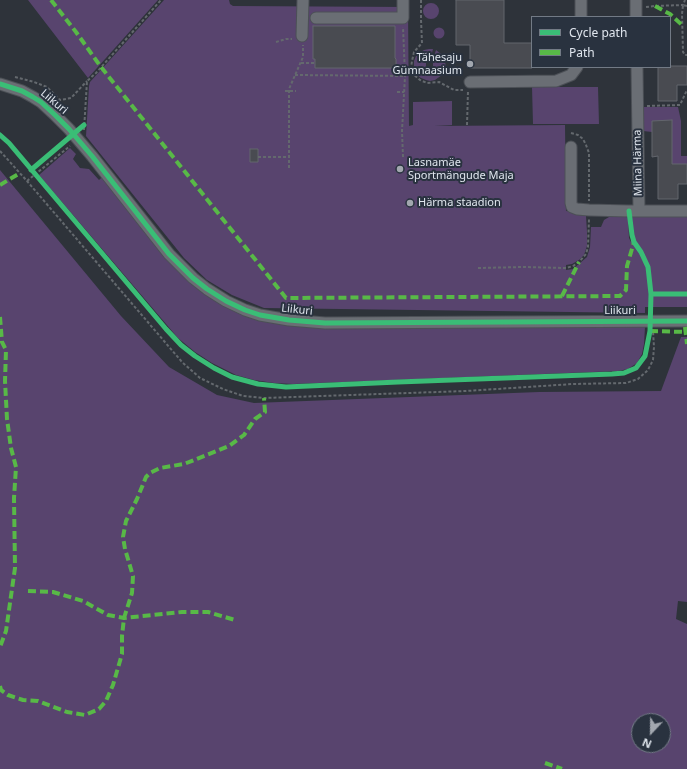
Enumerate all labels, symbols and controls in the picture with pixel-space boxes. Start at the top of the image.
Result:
legend [531,16,671,68]
text: Cycle path [569,24,627,41]
text: Path [569,44,595,61]
place label: Tähesaju Gümnaasium [393,51,462,77]
marker: Tähesaju Gümnaasium [465,59,475,69]
street label: Liikuri [38,87,70,117]
street label: Miina Härma [631,129,645,197]
place label: Lasnamäe Sportmängude Maja [408,156,514,182]
marker: Lasnamäe Sportmängude Maja [395,164,405,174]
place label: Härma staadion [418,196,501,210]
marker: Härma staadion [405,198,415,208]
street label: Liikuri [281,302,313,318]
street label: Liikuri [604,304,636,318]
north arrow [631,713,671,753]
text: N [640,735,654,752]

